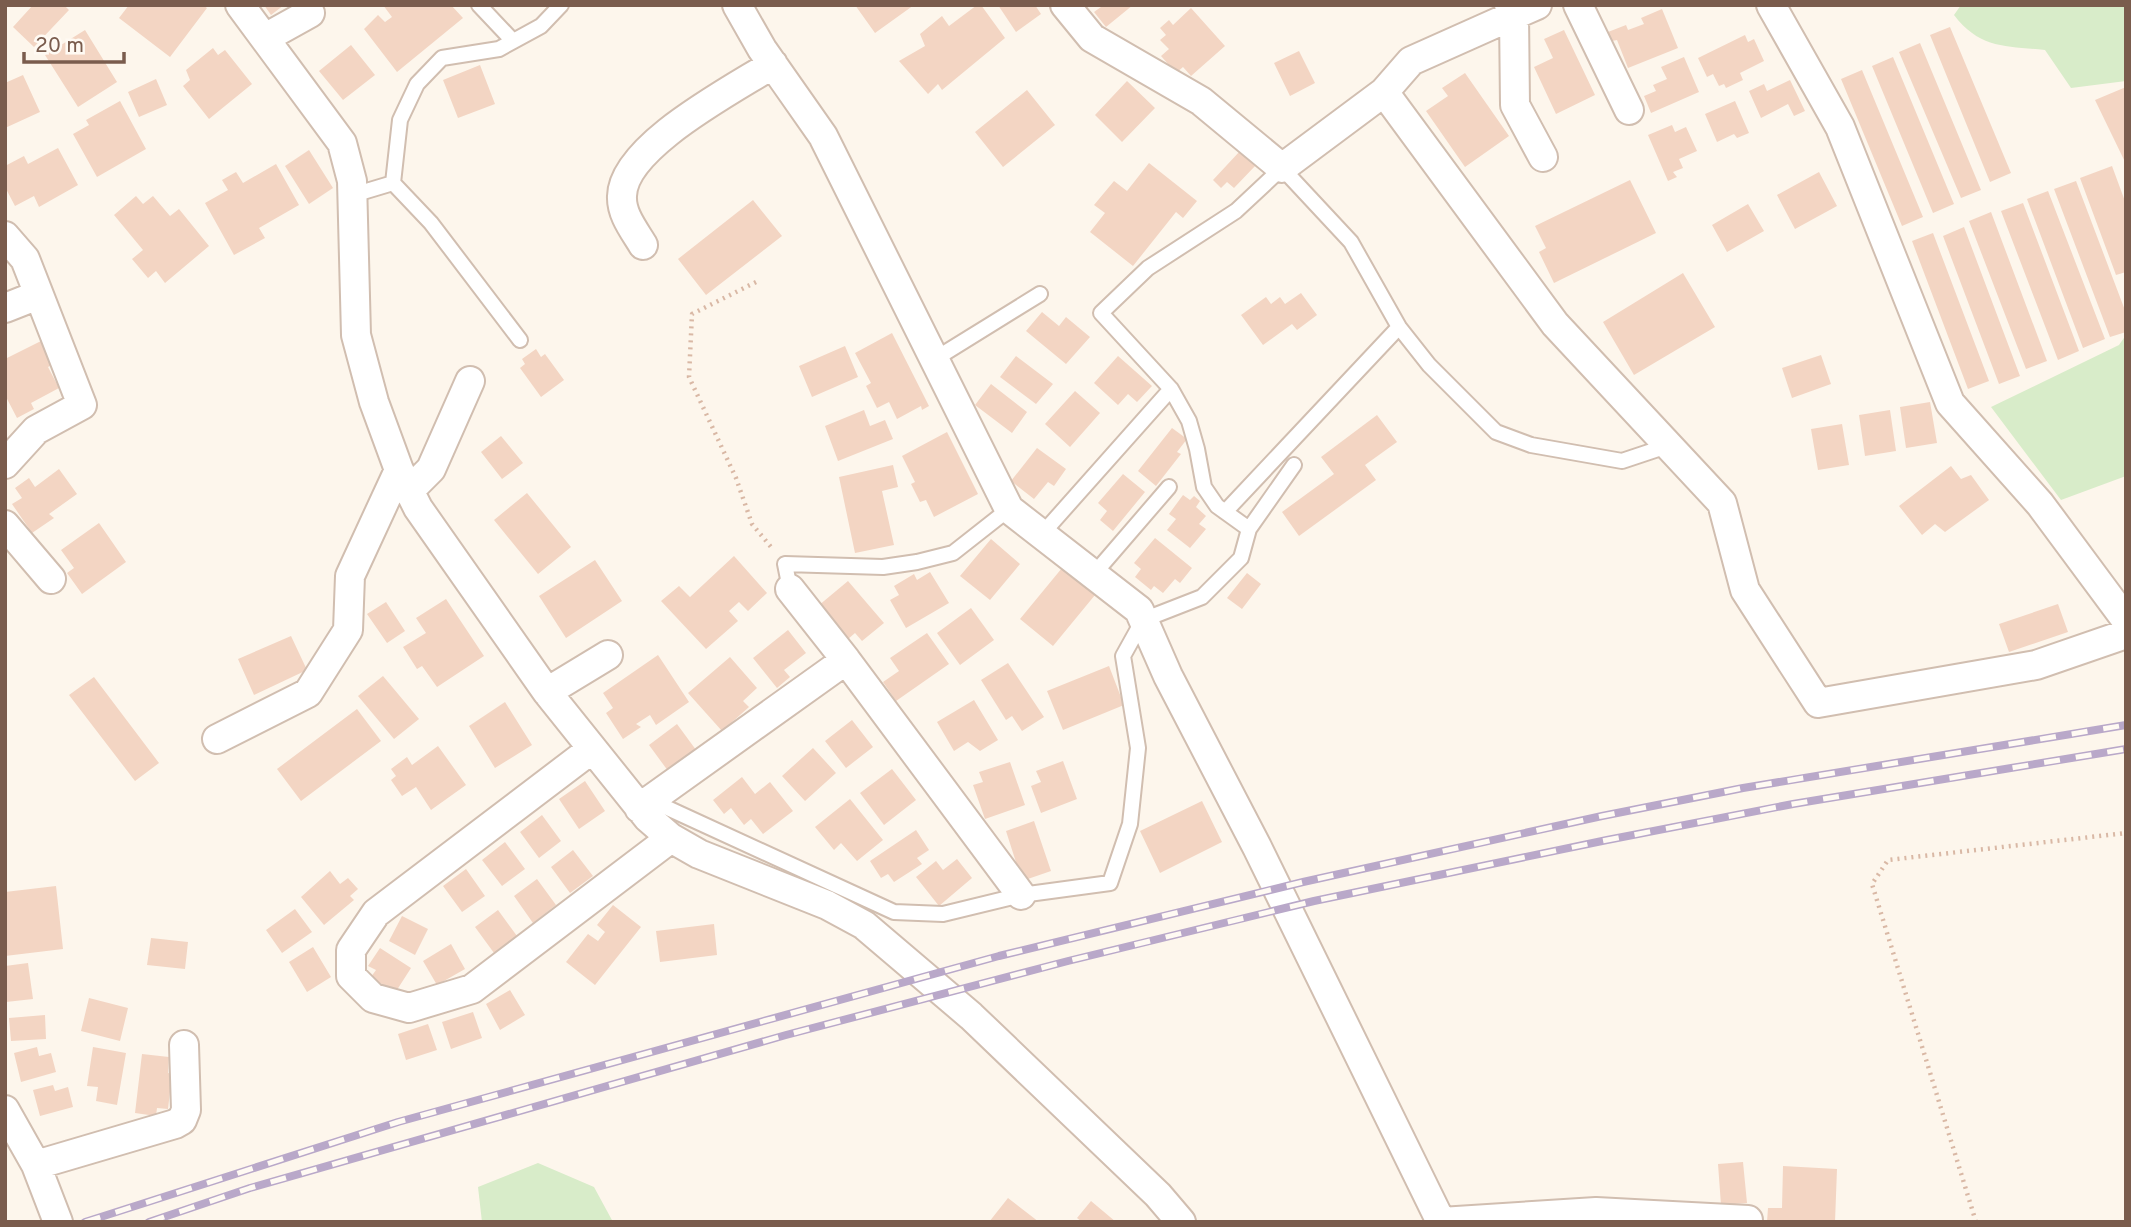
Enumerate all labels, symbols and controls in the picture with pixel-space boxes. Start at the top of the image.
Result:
scale bar [24,21,124,65]
text: 20 m [35,33,84,60]

